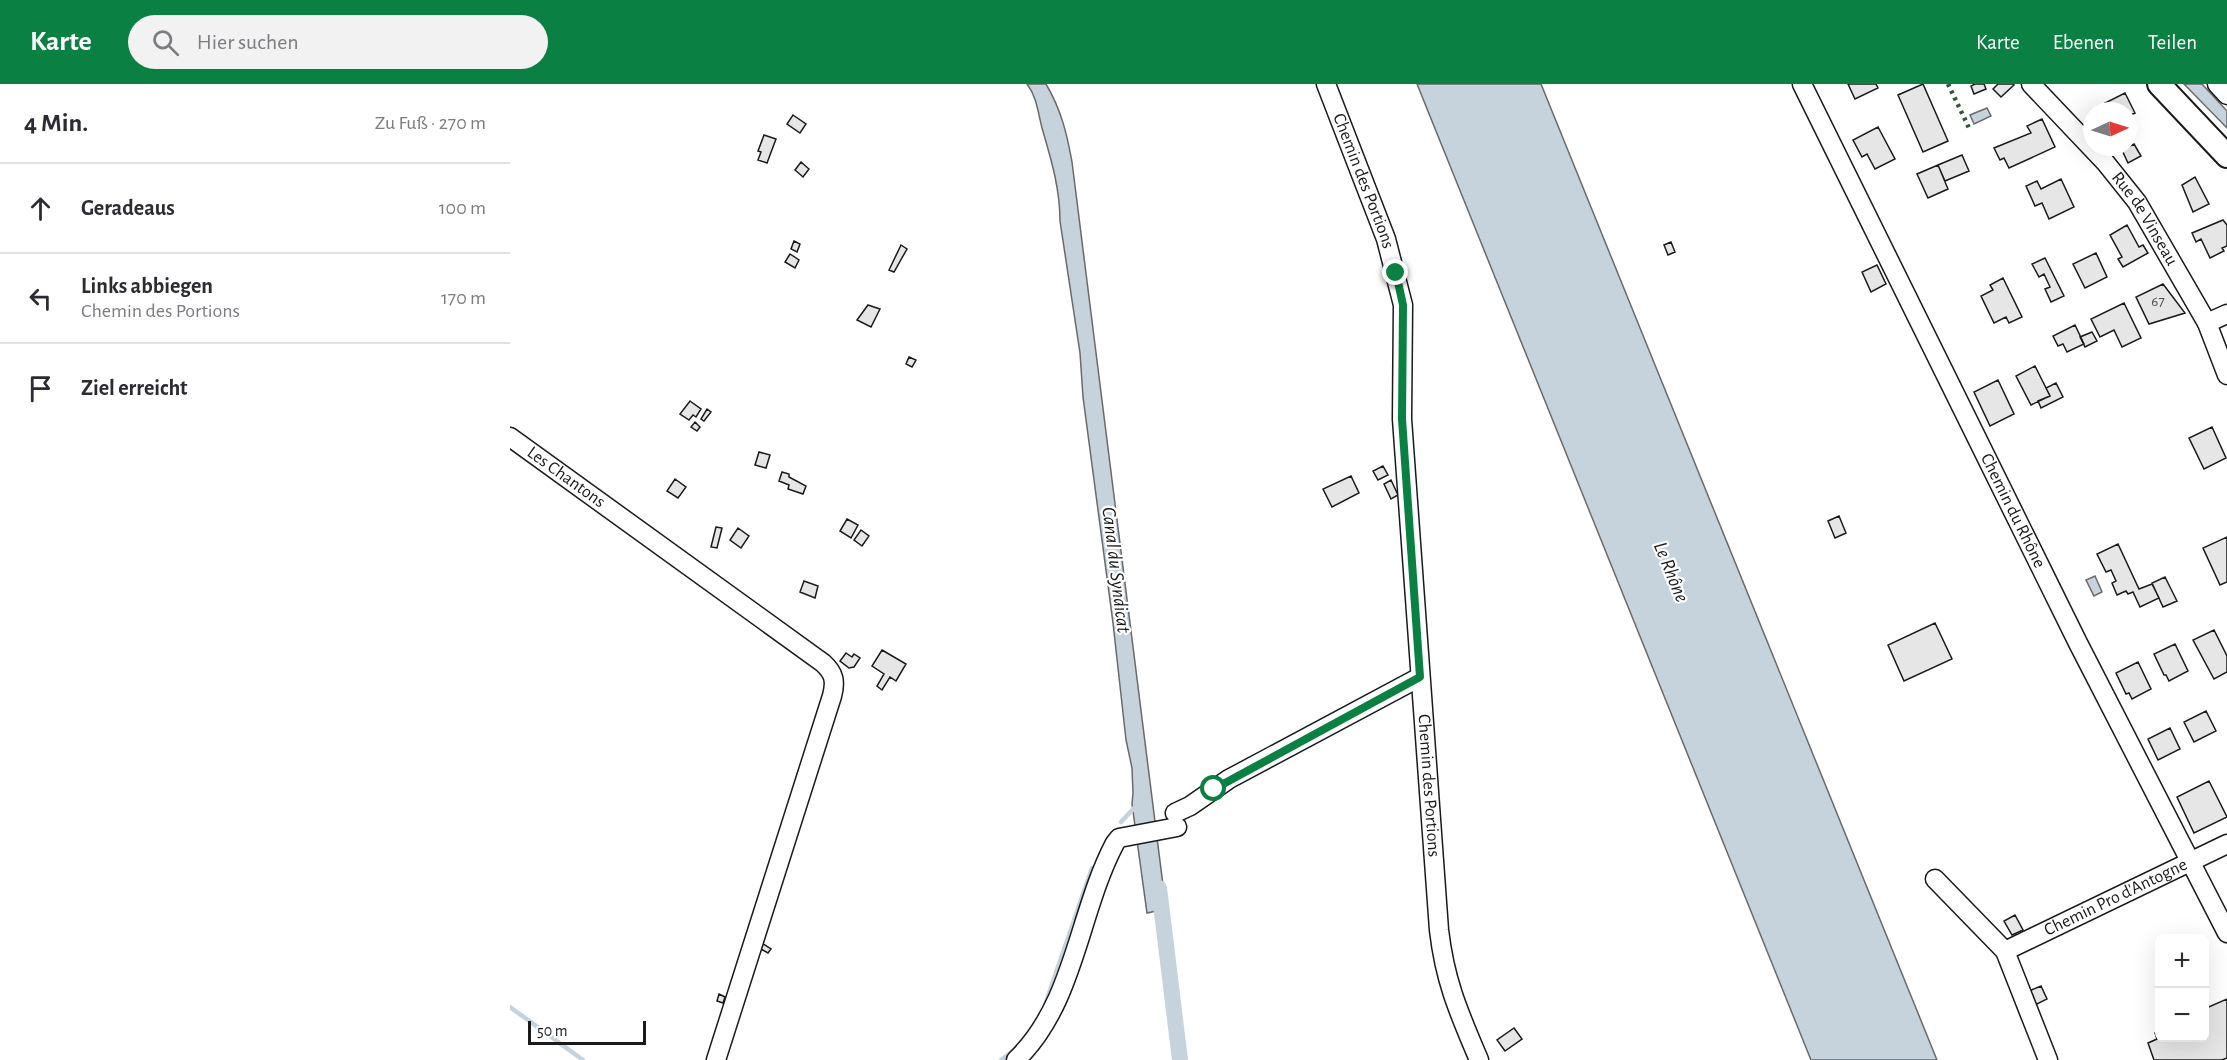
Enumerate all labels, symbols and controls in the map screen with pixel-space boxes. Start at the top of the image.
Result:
search box [128,15,548,69]
icon: search [149,26,182,59]
text: Karte [30,28,92,56]
text: Hier suchen [197,31,299,53]
text: Karte [1976,32,2020,53]
text: Ebenen [2053,32,2115,53]
text: Teilen [2148,32,2197,53]
north arrow [2083,102,2137,156]
text: 4 Min. [24,110,88,136]
street label: Chemin des Portions [1329,111,1397,250]
text: Zu Fuß · 270 m [375,113,486,133]
street label: Rue de Vinseau [2108,169,2181,269]
icon: ahead [24,192,57,225]
text: Geradeaus [81,197,175,219]
text: 100 m [439,198,486,218]
route end [1382,259,1408,285]
text: Links abbiegen [81,275,213,297]
icon: left [24,282,57,315]
text: 170 m [441,288,486,308]
house number: 67 [2151,294,2165,309]
text: Chemin des Portions [81,301,240,321]
icon: arrive [24,372,57,405]
text: Ziel erreicht [81,377,188,399]
street label: Les Chantons [524,443,608,511]
street label: Chemin du Rhône [1977,451,2048,571]
water label: Canal du Syndicat [1098,506,1134,635]
water label: Le Rhône [1650,539,1692,605]
street label: Chemin des Portions [1414,714,1443,858]
route start [1200,775,1226,801]
street label: Chemin Pro d'Antogne [2041,856,2190,940]
map controls [2155,934,2209,1042]
button: + [2155,934,2209,988]
button: − [2155,988,2209,1042]
scale bar [528,1018,646,1046]
text: 50 m [537,1023,568,1039]

